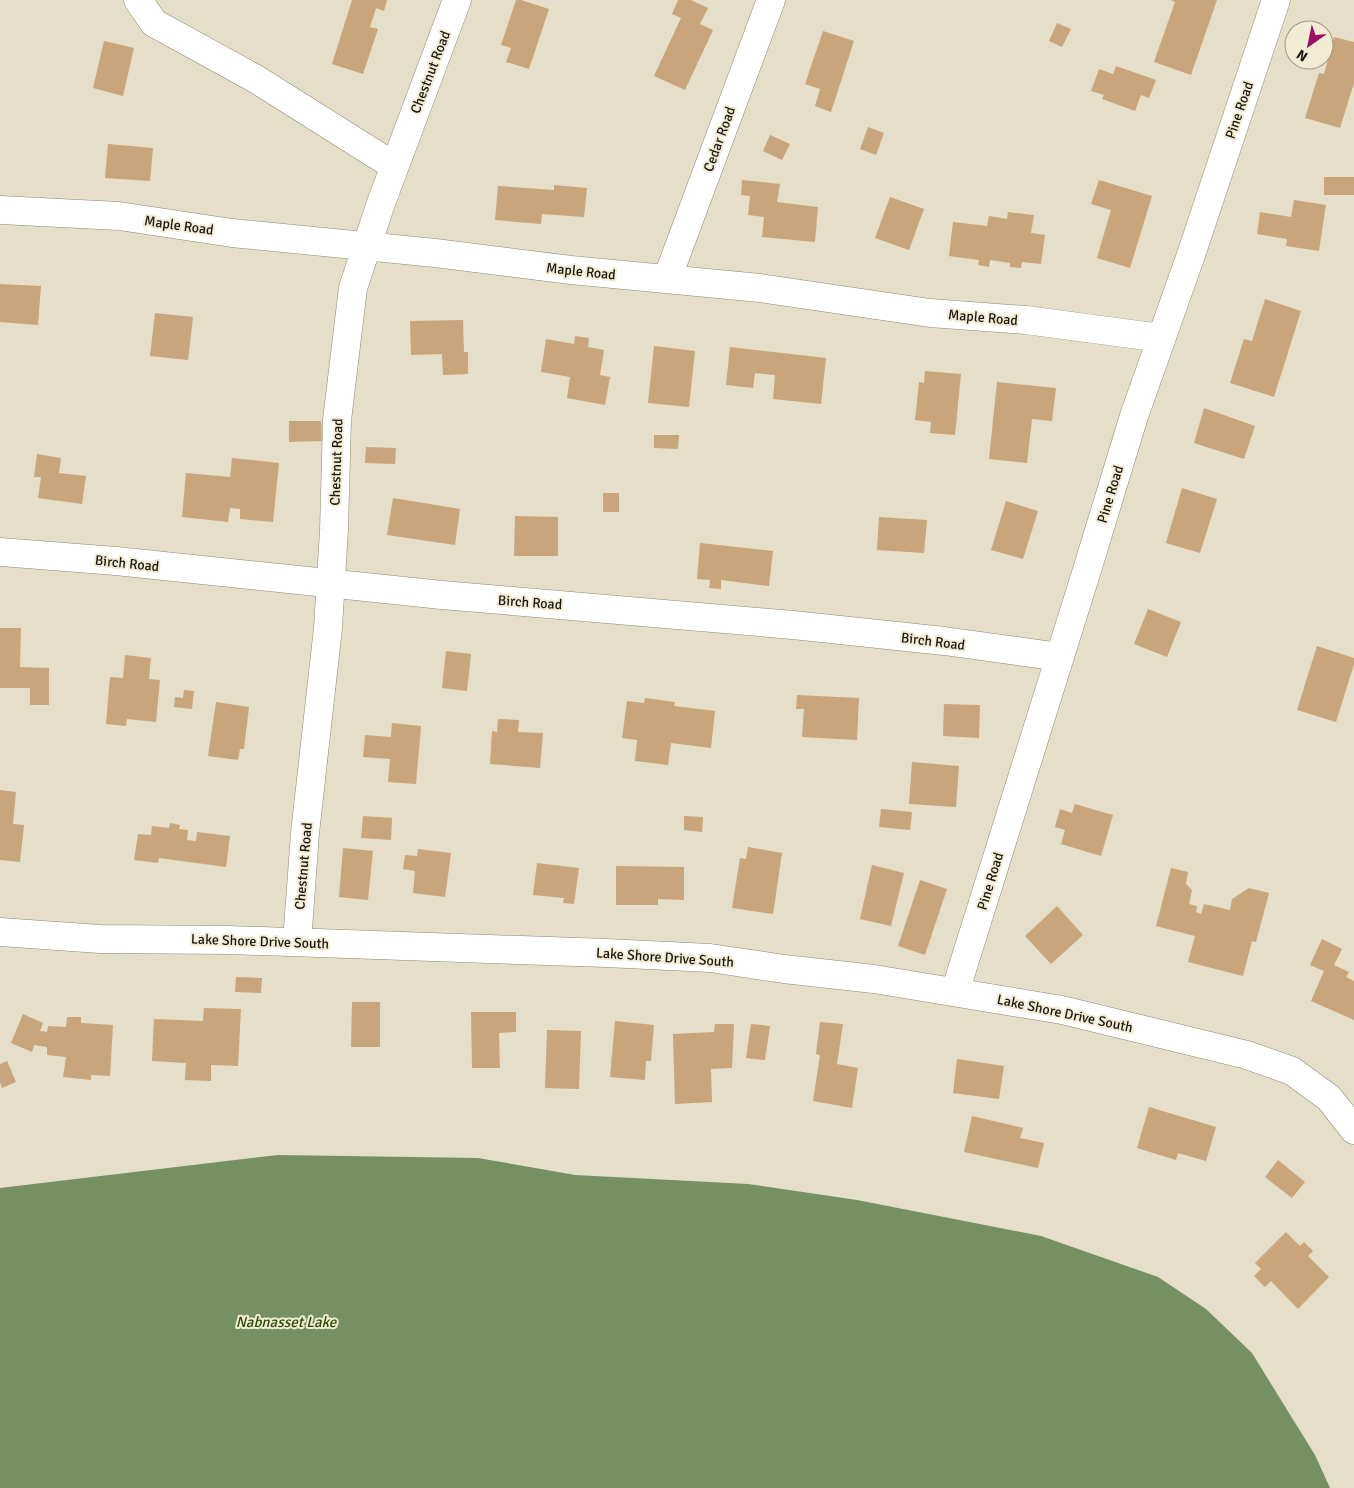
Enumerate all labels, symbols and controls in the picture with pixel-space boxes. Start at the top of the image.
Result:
north arrow [1284,20,1334,70]
street label: Chestnut Road [407,28,454,116]
text: N [1293,46,1311,65]
street label: Pine Road [1222,79,1257,141]
street label: Cedar Road [700,104,739,174]
street label: Maple Road [143,212,215,239]
street label: Maple Road [545,259,617,284]
street label: Maple Road [947,306,1018,329]
street label: Chestnut Road [326,418,347,506]
street label: Pine Road [1094,463,1127,525]
street label: Birch Road [94,552,160,575]
street label: Birch Road [497,592,563,613]
street label: Birch Road [900,629,966,654]
street label: Chestnut Road [291,822,316,910]
street label: Pine Road [974,850,1007,912]
street label: Lake Shore Drive South [191,931,329,952]
street label: Lake Shore Drive South [595,944,735,971]
street label: Lake Shore Drive South [995,991,1134,1036]
water label: Nabnasset Lake [236,1313,338,1331]

